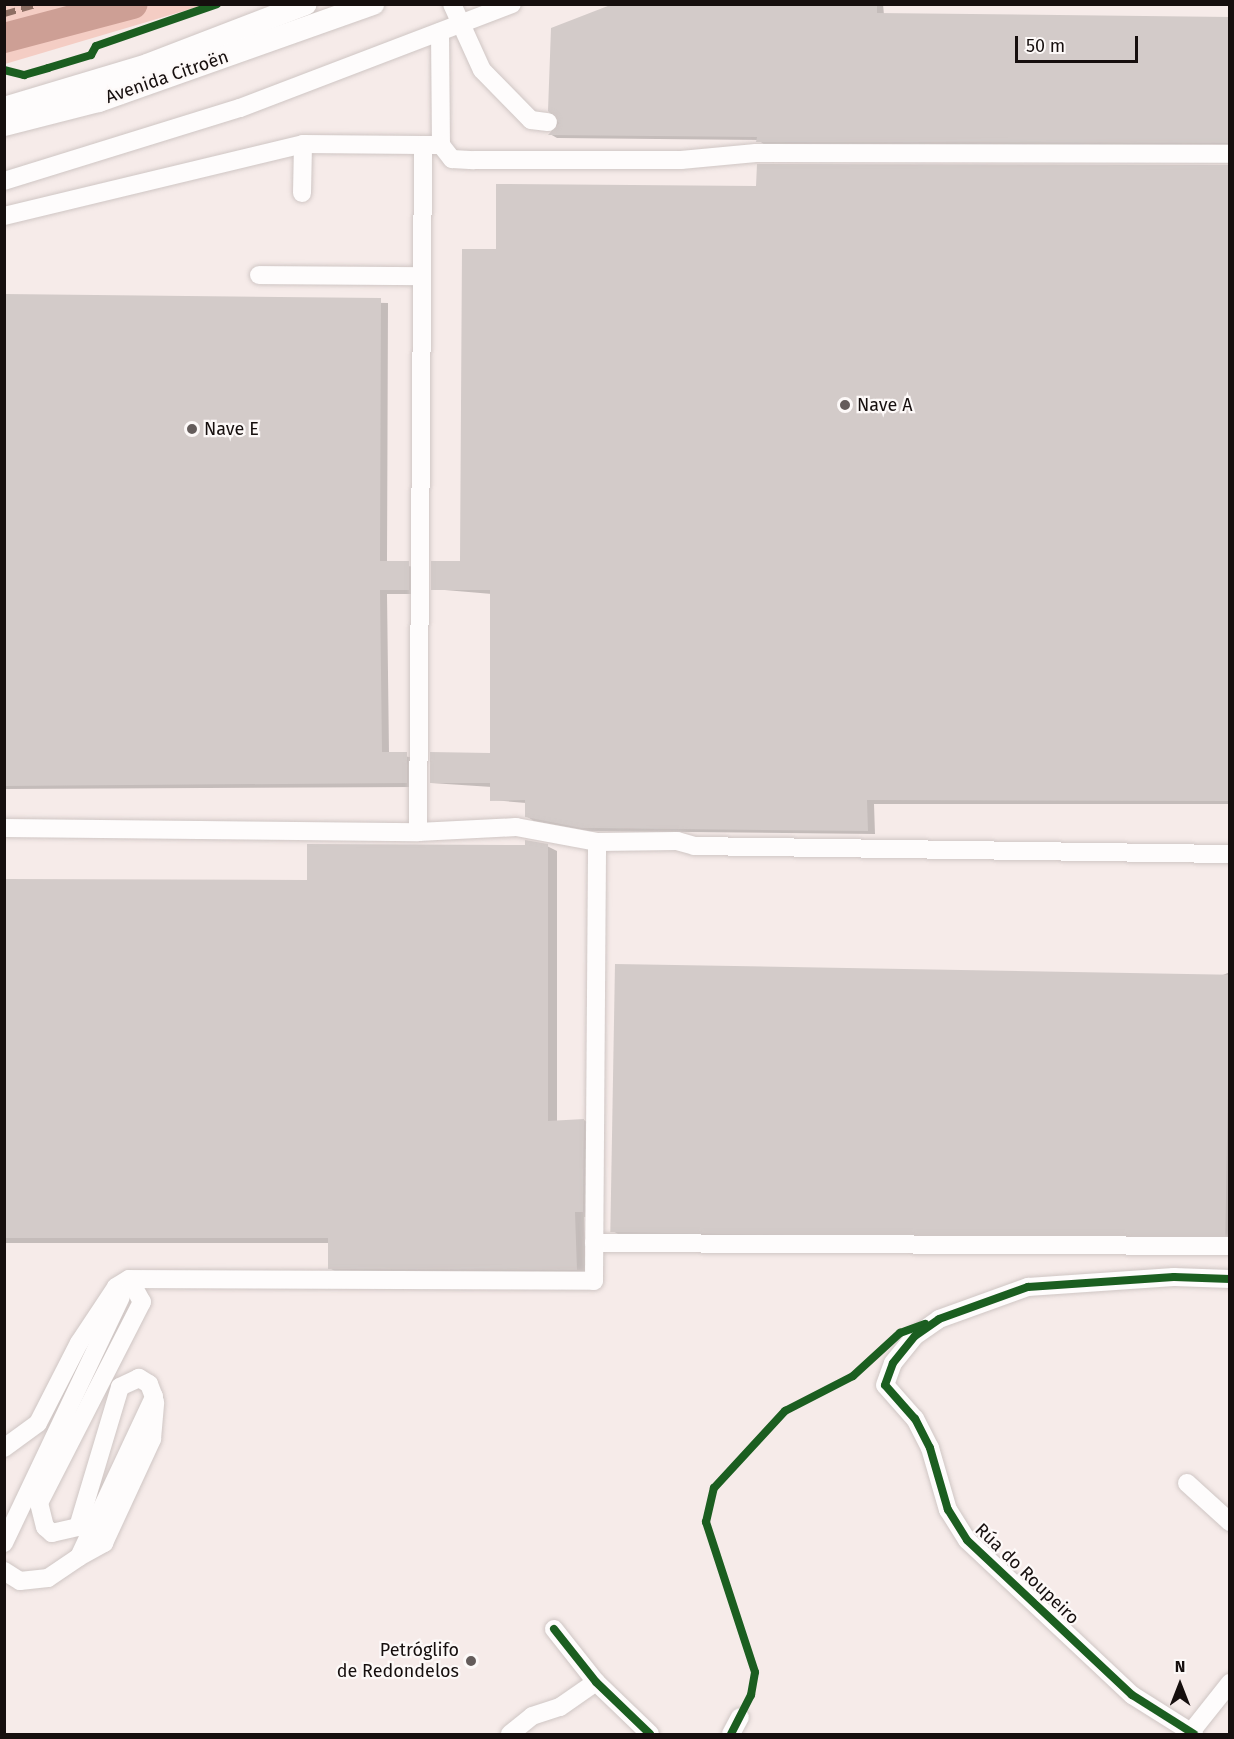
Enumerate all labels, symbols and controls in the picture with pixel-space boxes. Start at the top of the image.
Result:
scale bar [1018,24,1141,62]
text: 50 m [1026,35,1065,57]
street label: Avenida Citroën [103,46,231,108]
place label: Nave A [857,394,912,416]
marker: Nave A [838,398,852,412]
place label: Nave E [204,418,259,440]
marker: Nave E [185,422,199,436]
street label: Rúa do Roupeiro [971,1519,1083,1629]
place label: Petróglifo de Redondelos [337,1640,459,1682]
marker: Petróglifo de Redondelos [464,1654,478,1668]
north arrow [1150,1655,1210,1715]
text: N [1175,1657,1185,1676]

